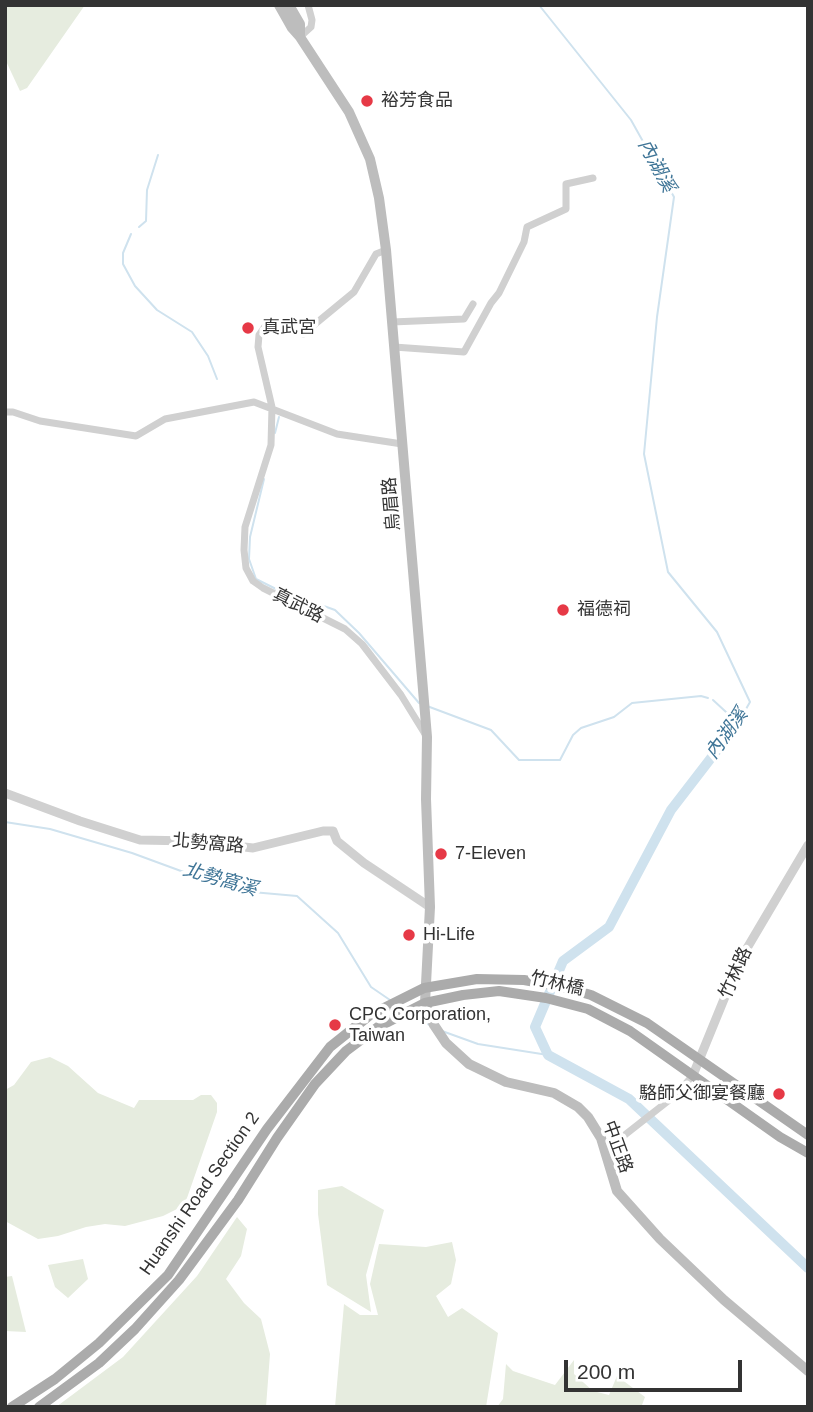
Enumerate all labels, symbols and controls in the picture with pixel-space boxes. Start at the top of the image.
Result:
place label: 裕芳食品 [381,90,453,112]
marker: 裕芳食品 [359,93,375,109]
water label: 內湖溪 [633,135,679,197]
place label: 真武宮 [262,317,316,339]
marker: 真武宮 [240,320,256,336]
street label: 烏眉路 [379,476,405,532]
street label: 真武路 [269,584,327,628]
place label: 福德祠 [577,599,631,621]
marker: 福德祠 [555,602,571,618]
water label: 內湖溪 [701,704,753,764]
street label: 北勢窩路 [171,830,245,858]
place label: 7-Eleven [455,843,526,865]
marker: 7-Eleven [433,846,449,862]
water label: 北勢窩溪 [180,859,260,901]
place label: Hi-Life [423,924,475,946]
marker: Hi-Life [401,927,417,943]
street label: 竹林路 [715,944,757,1002]
street label: 竹林橋 [528,967,586,1001]
place label: CPC Corporation, Taiwan [349,1004,491,1046]
marker: CPC Corporation, Taiwan [327,1017,343,1033]
place label: 駱師父御宴餐廳 [639,1083,765,1105]
marker: 駱師父御宴餐廳 [771,1086,787,1102]
street label: Huanshi Road Section 2 [135,1108,265,1280]
street label: 中正路 [598,1118,636,1176]
scale bar [568,1346,746,1390]
text: 200 m [577,1360,635,1383]

